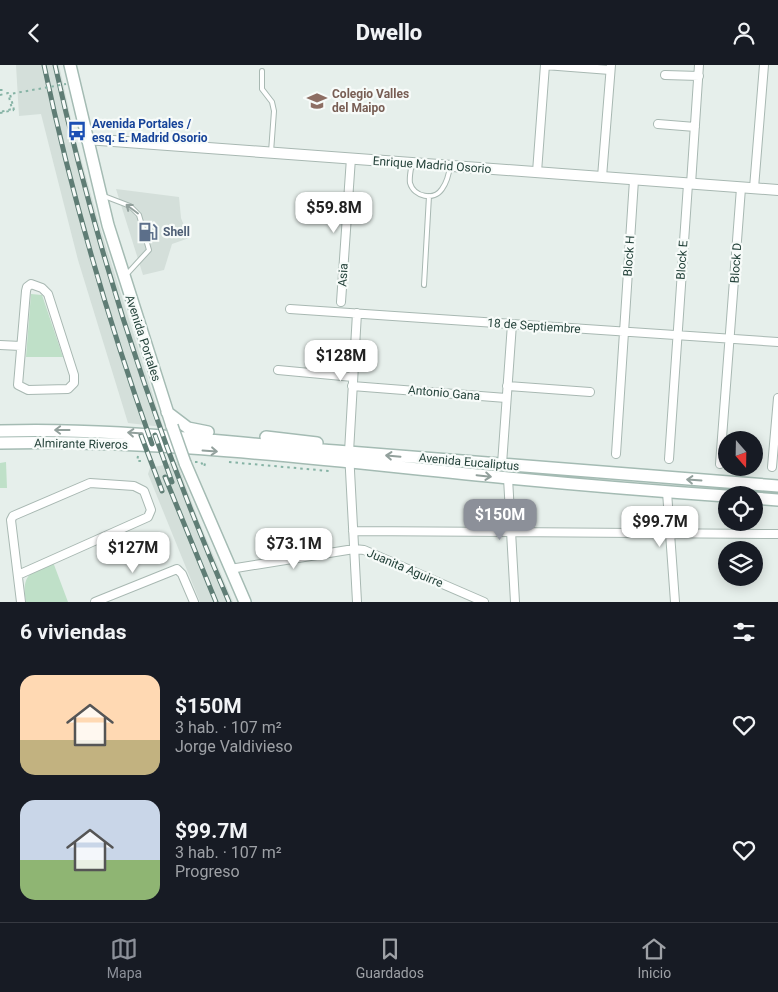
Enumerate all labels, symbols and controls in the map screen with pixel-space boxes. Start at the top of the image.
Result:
icon: back [20,19,48,47]
icon: person [730,19,758,47]
text: Dwello [356,20,422,45]
place label: Colegio Valles del Maipo [332,87,409,115]
school or university icon: Colegio Valles del Maipo [306,90,328,112]
place label: Avenida Portales / esq. E. Madrid Osorio [92,117,208,145]
bus stop icon: Avenida Portales / esq. E. Madrid Osorio [66,120,88,142]
street label: Enrique Madrid Osorio [372,154,492,176]
pin: $59.8M [293,191,375,234]
text: $59.8M [306,198,362,217]
one-way arrow [125,204,139,214]
fuel station icon: Shell [137,221,159,243]
place label: Shell [163,225,190,239]
street label: Block H [621,235,637,277]
street label: Block E [674,240,690,280]
street label: Block D [728,242,744,284]
street label: Asia [335,263,351,287]
street label: Avenida Portales [122,293,164,383]
street label: 18 de Septiembre [487,316,581,336]
pin: $128M [306,339,376,382]
text: $128M [316,346,366,365]
street label: Antonio Gana [407,383,481,403]
one-way arrow [54,425,70,435]
one-way arrow [128,428,144,437]
north arrow [718,431,762,476]
map controls [718,431,763,586]
street label: Almirante Riveros [34,436,128,452]
one-way arrow [201,446,217,455]
one-way arrow [385,451,401,460]
street label: Avenida Eucaliptus [418,451,520,473]
one-way arrow [476,471,492,481]
one-way arrow [687,475,703,484]
button: locate [718,486,763,531]
pin: $150M [465,499,535,541]
text: $150M [475,505,525,524]
pin: $99.7M [619,505,701,548]
text: $99.7M [632,512,688,531]
pin: $73.1M [253,527,335,570]
pin: $127M [98,531,168,574]
text: $73.1M [266,534,322,553]
text: $127M [108,538,158,557]
button: layers [718,541,763,586]
street label: Juanita Aguirre [365,546,445,590]
icon: filters [730,618,758,646]
text: 6 viviendas [20,620,127,644]
text: $150M [175,694,242,718]
icon: home [60,695,120,755]
icon: heart [730,711,758,739]
text: 3 hab. · 107 m² [175,718,282,737]
text: Jorge Valdivieso [175,737,293,756]
text: $99.7M [175,819,248,843]
icon: home [60,820,120,880]
icon: heart [730,836,758,864]
text: 3 hab. · 107 m² [175,843,282,862]
text: Progreso [175,862,240,881]
tab: Mapa [107,935,142,981]
tab: Guardados [356,935,424,981]
tab: Inicio [638,935,671,981]

